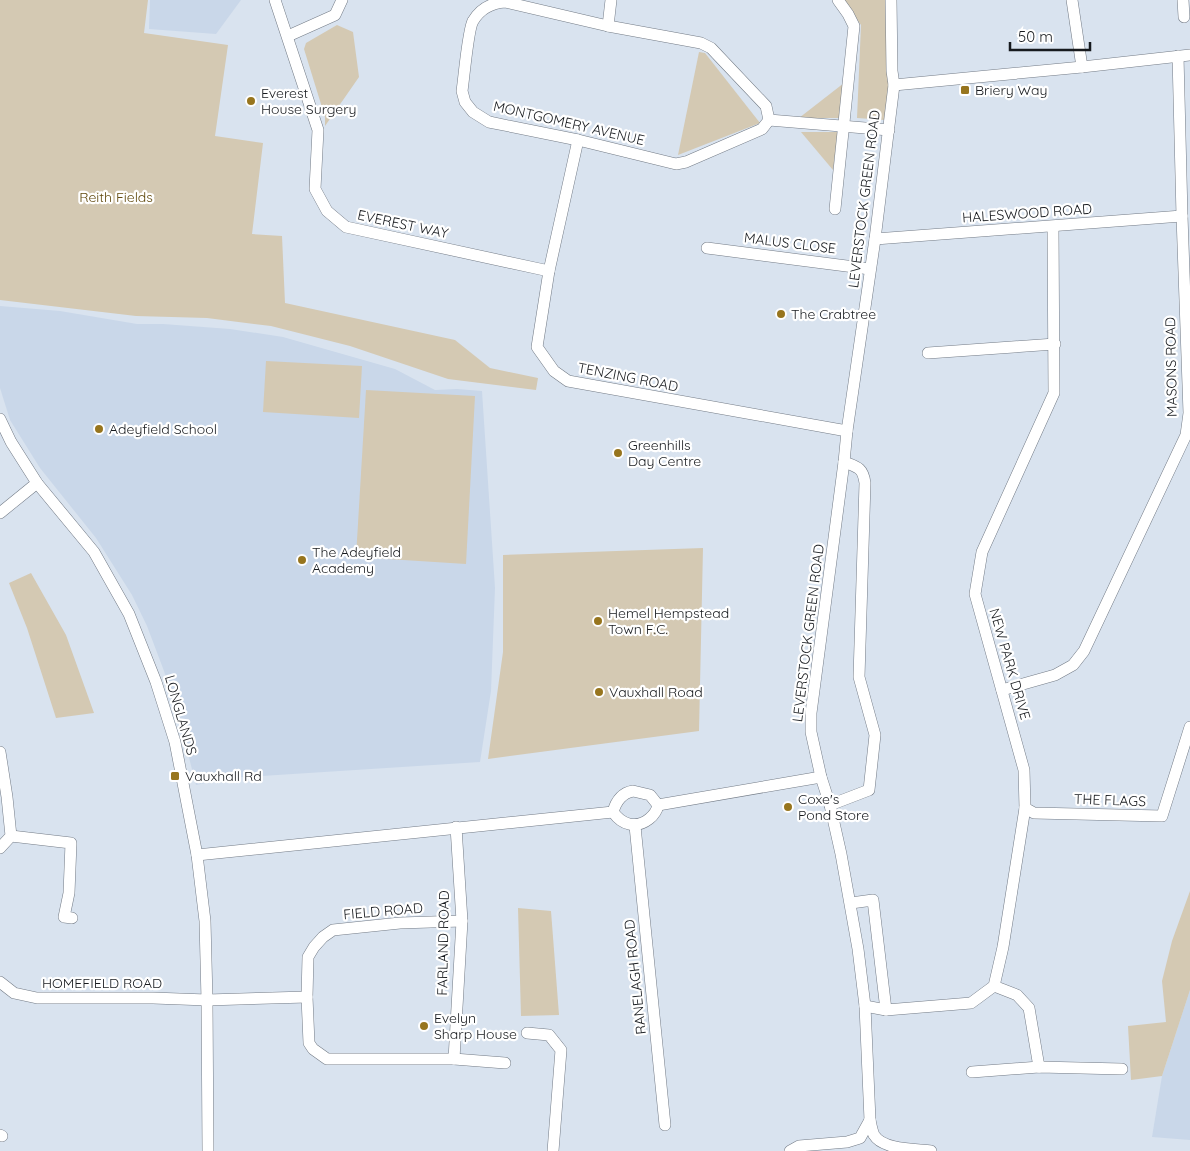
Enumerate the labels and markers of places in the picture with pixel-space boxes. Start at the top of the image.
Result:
place label: Briery Way [975,81,1047,99]
place label: Everest House Surgery [261,84,357,118]
marker: Briery Way [959,84,971,96]
marker: Everest House Surgery [245,95,257,107]
place label: The Crabtree [791,305,876,323]
marker: The Crabtree [775,308,787,320]
place label: Adeyfield School [109,420,217,438]
marker: Adeyfield School [93,423,105,435]
place label: Greenhills Day Centre [628,436,701,470]
marker: Greenhills Day Centre [612,447,624,459]
place label: The Adeyfield Academy [312,543,401,577]
marker: The Adeyfield Academy [296,554,308,566]
place label: Hemel Hempstead Town F.C. [608,604,729,638]
marker: Hemel Hempstead Town F.C. [592,615,604,627]
place label: Vauxhall Road [609,683,703,701]
marker: Vauxhall Road [593,686,605,698]
place label: Vauxhall Rd [185,767,262,785]
marker: Vauxhall Rd [169,770,181,782]
place label: Coxe's Pond Store [798,790,869,824]
marker: Coxe's Pond Store [782,801,794,813]
place label: Evelyn Sharp House [434,1009,517,1043]
marker: Evelyn Sharp House [418,1020,430,1032]

